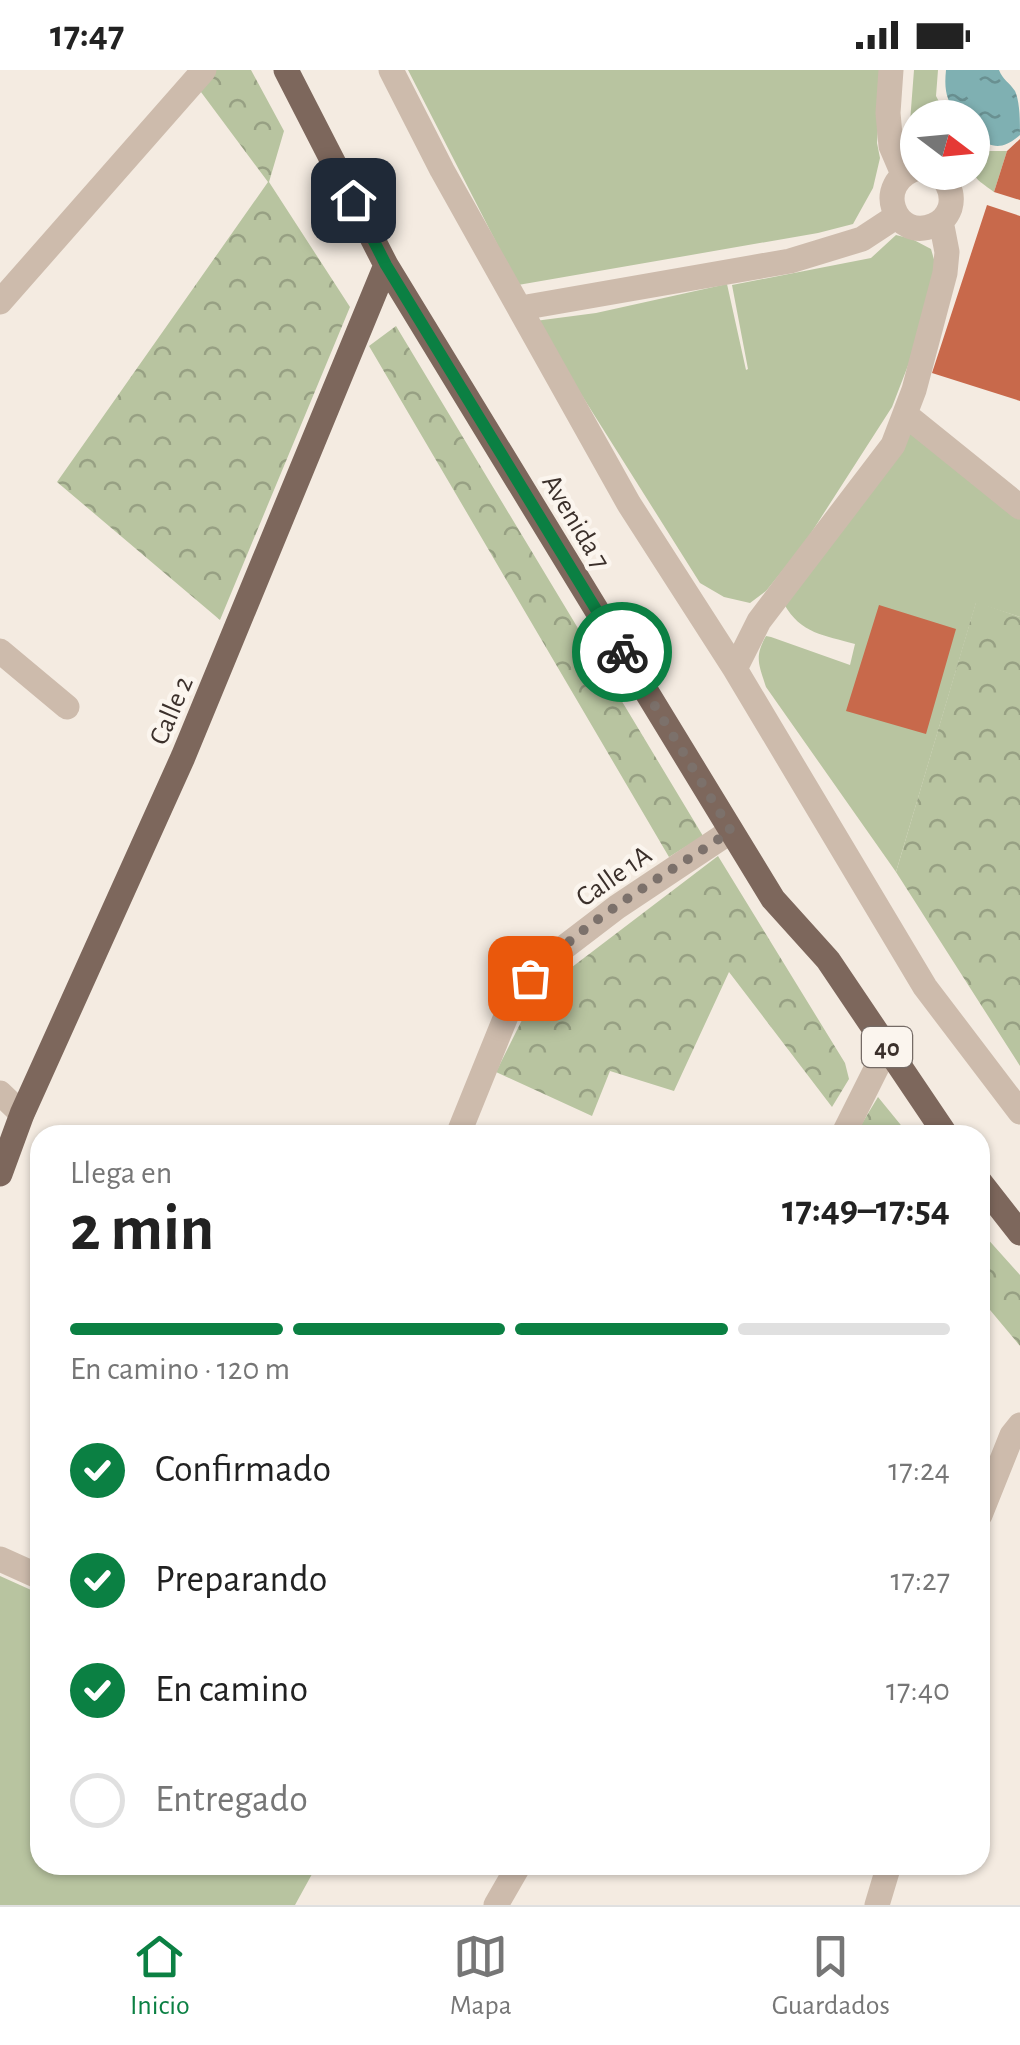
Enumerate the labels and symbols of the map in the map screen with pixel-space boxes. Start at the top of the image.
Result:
north arrow [900,100,990,190]
pin [311,158,396,243]
street label: Avenida 7 [536,470,614,574]
courier [572,602,672,702]
street label: Calle 2 [145,672,199,749]
street label: Calle 1A [571,841,657,912]
pin [488,936,573,1021]
road number: 40 [862,1027,912,1067]

